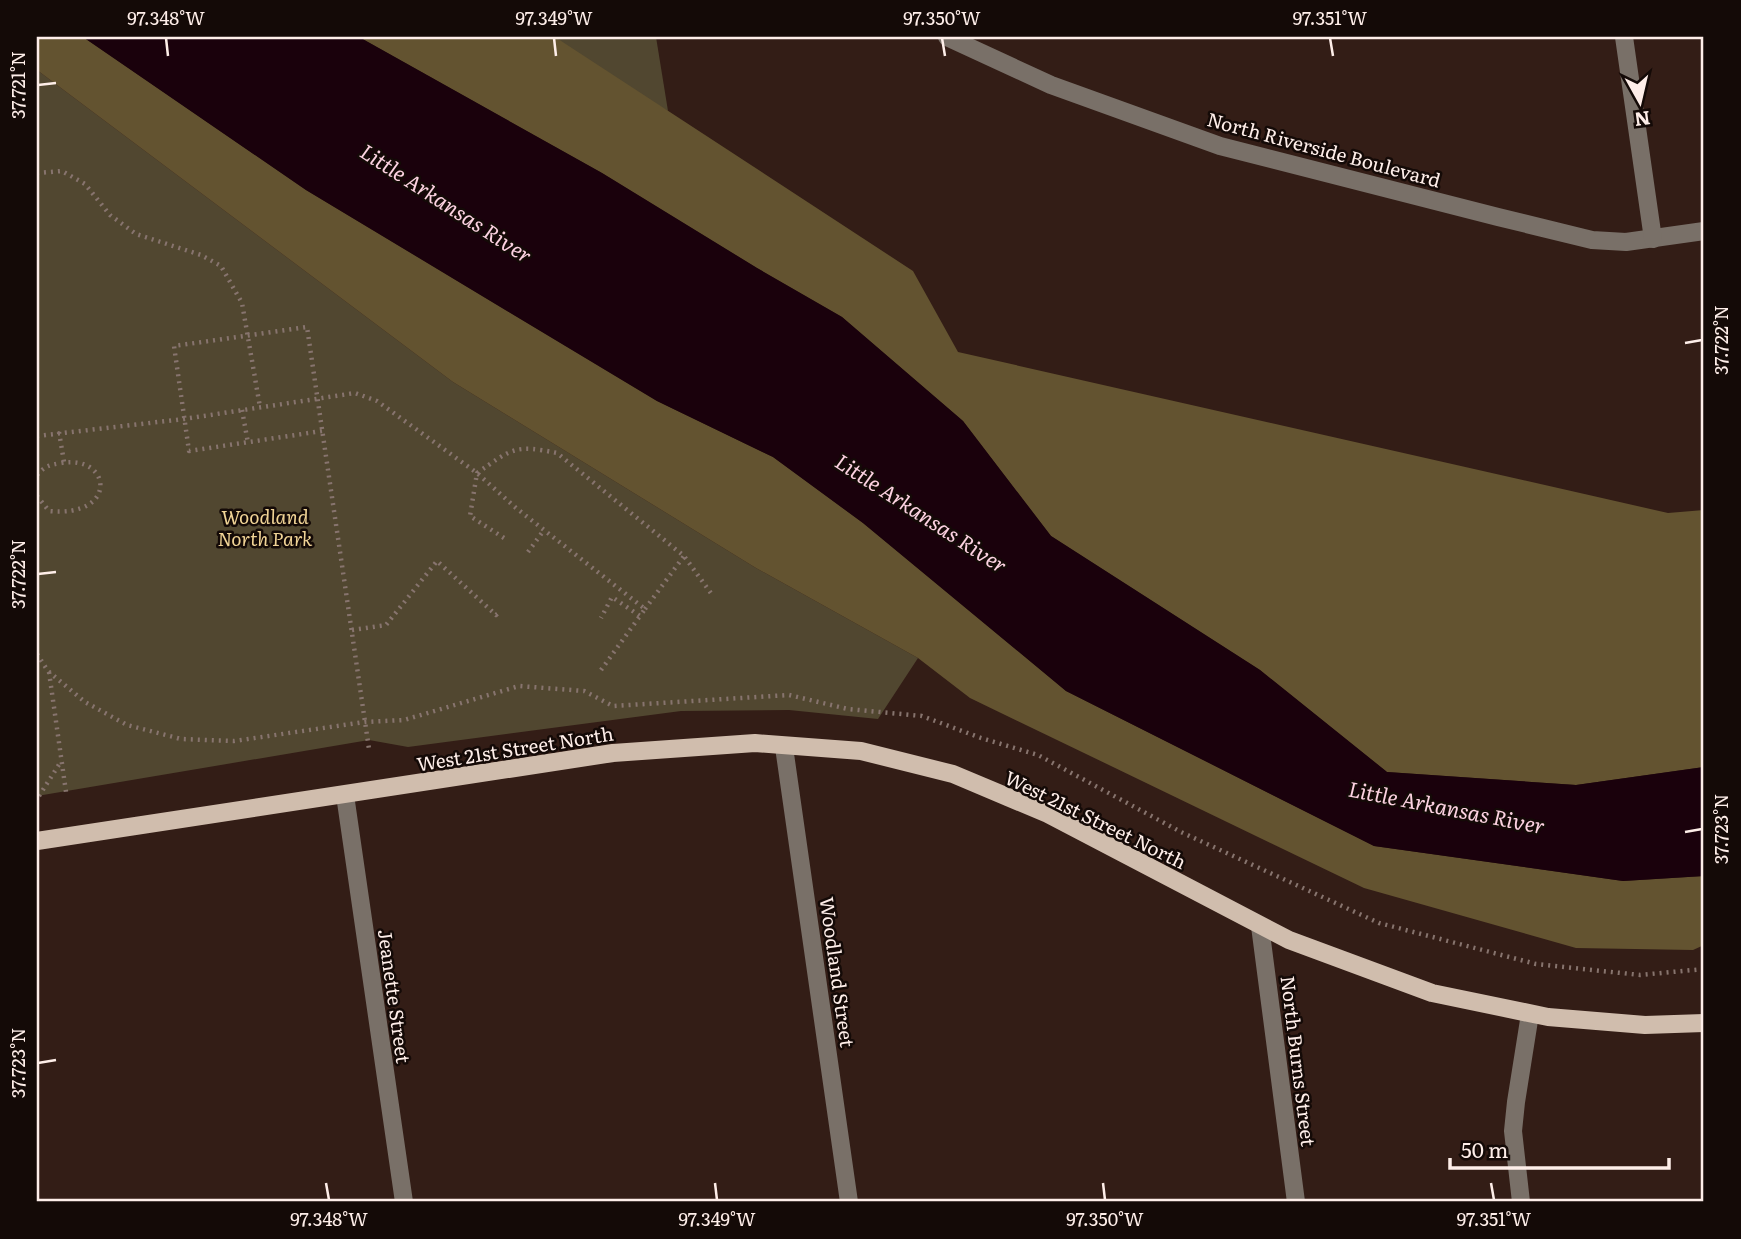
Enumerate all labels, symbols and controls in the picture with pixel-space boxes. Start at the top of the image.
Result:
text: 97.348°W [127,4,205,31]
text: 97.349°W [515,4,593,31]
text: 97.350°W [903,4,981,31]
text: 97.351°W [1293,4,1367,31]
text: 37.721°N [4,51,31,119]
north arrow [1604,66,1674,136]
street label: North Riverside Boulevard [1204,104,1444,194]
text: N [1633,105,1652,135]
water label: Little Arkansas River [355,135,539,269]
text: 37.722°N [1707,305,1734,375]
water label: Little Arkansas River [830,445,1014,579]
park label: Woodland North Park [218,502,313,552]
text: 37.722°N [4,539,31,609]
street label: West 21st Street North [415,719,615,777]
street label: West 21st Street North [1000,763,1192,875]
water label: Little Arkansas River [1346,772,1548,840]
text: 37.723°N [1707,794,1734,864]
street label: Woodland Street [814,895,862,1049]
street label: Jeanette Street [372,927,418,1065]
street label: North Burns Street [1275,974,1323,1148]
text: 37.723°N [4,1028,31,1098]
scale bar [1450,1127,1669,1171]
text: 50 m [1461,1133,1508,1164]
text: 97.348°W [290,1205,368,1232]
text: 97.349°W [678,1205,756,1232]
text: 97.350°W [1066,1205,1144,1232]
text: 97.351°W [1457,1205,1531,1232]

